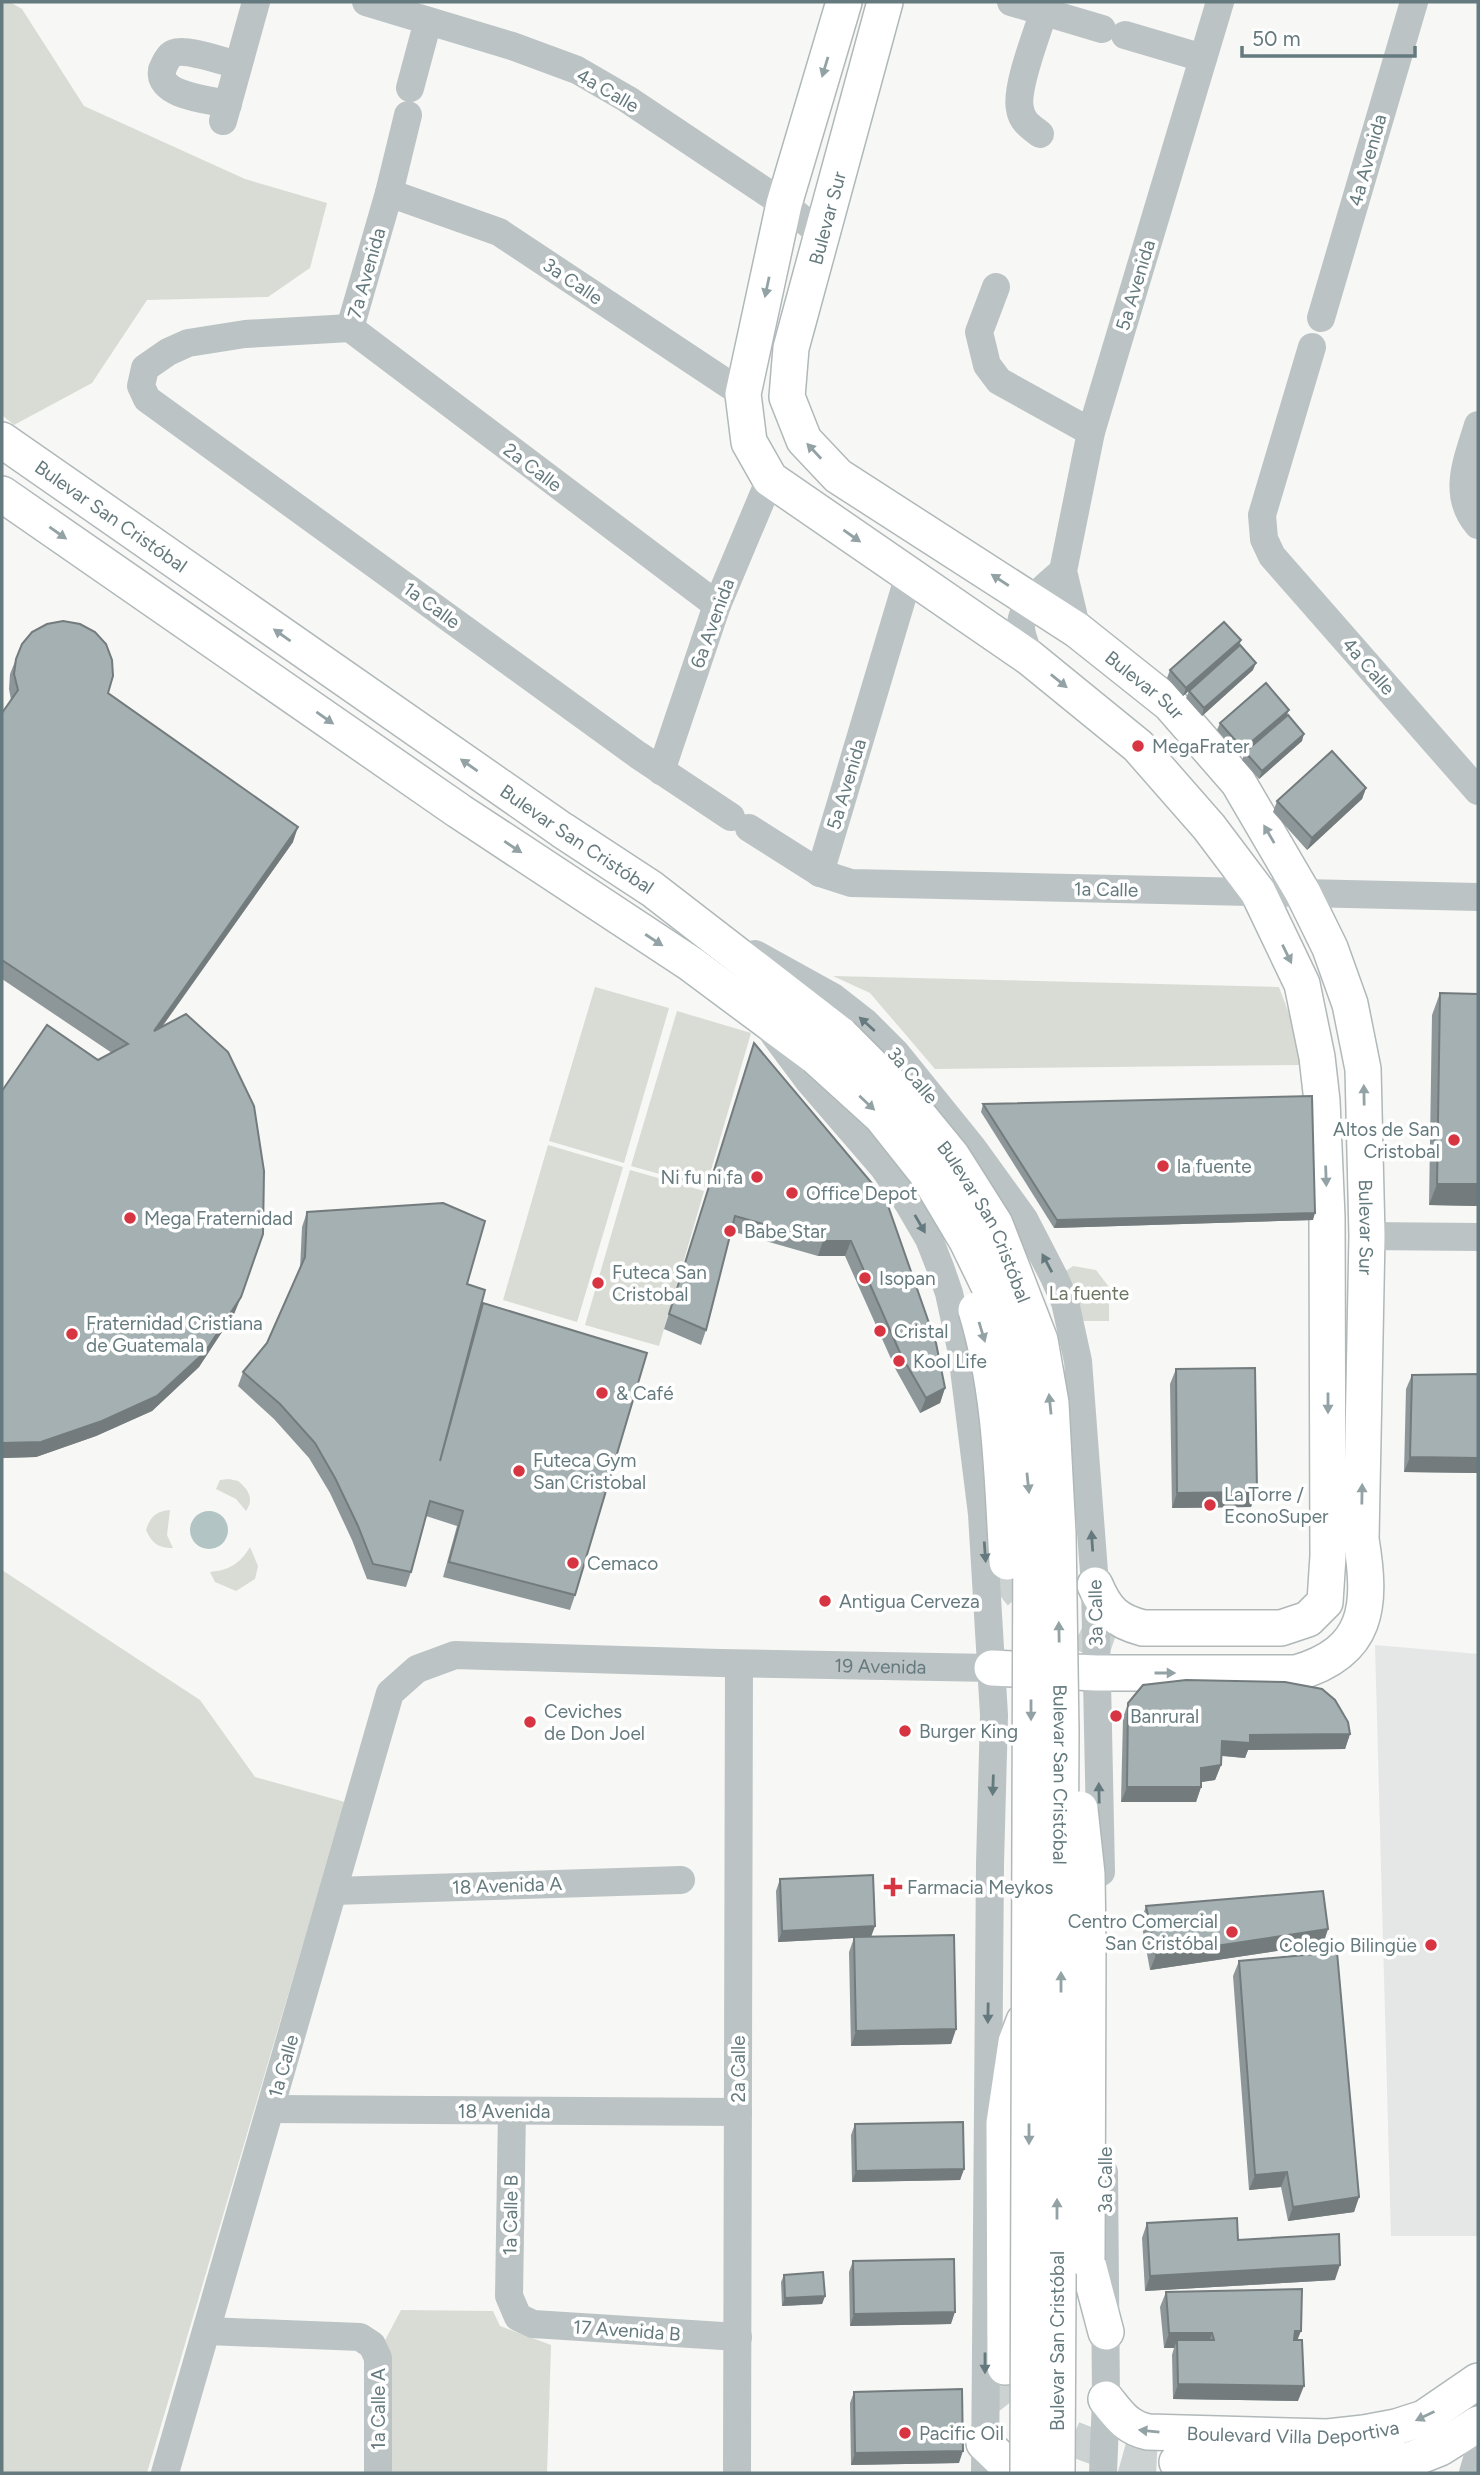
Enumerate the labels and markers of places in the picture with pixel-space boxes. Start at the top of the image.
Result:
place label: MegaFrater [1152,735,1250,758]
marker: MegaFrater [1130,738,1146,754]
place label: Altos de San Cristobal [1333,1118,1440,1163]
marker: Altos de San Cristobal [1446,1132,1462,1148]
place label: la fuente [1177,1155,1252,1178]
marker: la fuente [1155,1158,1171,1174]
place label: Ni fu ni fa [661,1166,743,1189]
marker: Ni fu ni fa [749,1169,765,1185]
place label: Office Depot [806,1182,917,1205]
marker: Office Depot [784,1185,800,1201]
place label: Mega Fraternidad [144,1207,293,1230]
marker: Mega Fraternidad [122,1210,138,1226]
place label: Babe Star [744,1220,827,1243]
marker: Babe Star [722,1223,738,1239]
place label: Futeca San Cristobal [612,1261,707,1306]
place label: Isopan [879,1267,936,1290]
marker: Isopan [857,1270,873,1286]
marker: Futeca San Cristobal [590,1275,606,1291]
place label: Fraternidad Cristiana de Guatemala [86,1312,263,1357]
place label: Cristal [894,1320,948,1343]
marker: Cristal [872,1323,888,1339]
marker: Fraternidad Cristiana de Guatemala [64,1326,80,1342]
place label: Kool Life [913,1350,987,1373]
marker: Kool Life [891,1353,907,1369]
place label: & Café [616,1382,674,1405]
marker: & Café [594,1385,610,1401]
place label: Futeca Gym San Cristobal [533,1449,646,1494]
marker: Futeca Gym San Cristobal [511,1463,527,1479]
place label: La Torre / EconoSuper [1224,1483,1329,1528]
marker: La Torre / EconoSuper [1202,1497,1218,1513]
place label: Cemaco [587,1552,658,1575]
marker: Cemaco [565,1555,581,1571]
place label: Antigua Cerveza [839,1590,980,1613]
marker: Antigua Cerveza [817,1593,833,1609]
place label: Ceviches de Don Joel [544,1700,645,1745]
place label: Banrural [1130,1705,1199,1728]
marker: Banrural [1108,1708,1124,1724]
marker: Ceviches de Don Joel [522,1714,538,1730]
place label: Burger King [919,1720,1018,1743]
marker: Burger King [897,1723,913,1739]
place label: Farmacia Meykos [907,1876,1053,1899]
marker: Farmacia Meykos [885,1879,901,1895]
place label: Centro Comercial San Cristóbal [1068,1910,1218,1955]
marker: Centro Comercial San Cristóbal [1224,1924,1240,1940]
place label: Colegio Bilingüe [1279,1934,1417,1957]
marker: Colegio Bilingüe [1423,1937,1439,1953]
place label: Pacific Oil [919,2422,1004,2445]
marker: Pacific Oil [897,2425,913,2441]

